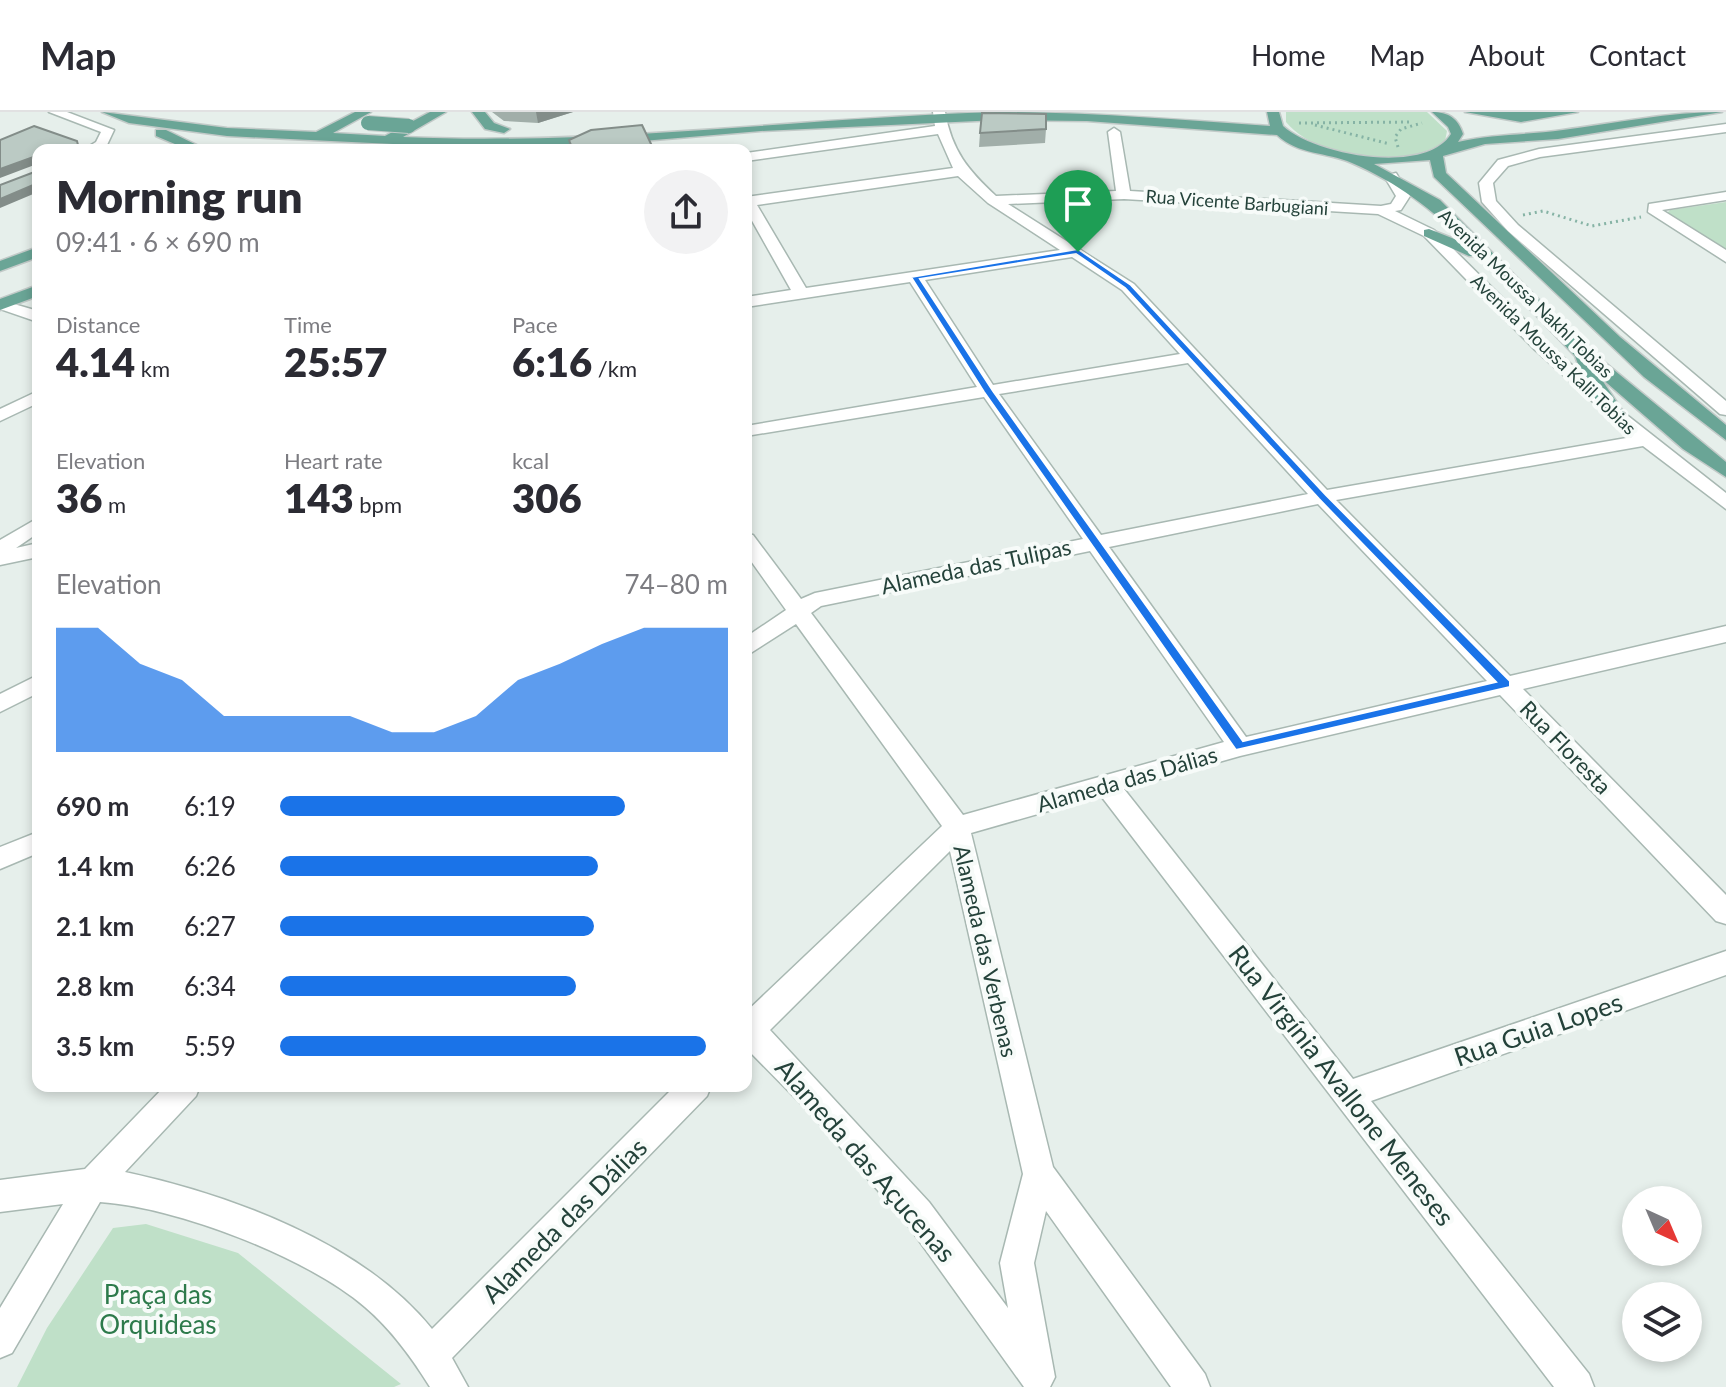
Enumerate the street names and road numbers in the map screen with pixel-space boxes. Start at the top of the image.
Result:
street label: Rua Vicente Barbugiani [1145,185,1329,219]
street label: Avenida Moussa Nakhl Tobias [1434,204,1618,382]
street label: Avenida Moussa Kalil Tobias [1467,269,1641,439]
street label: Alameda das Tulipas [879,533,1073,599]
street label: Rua Floresta [1515,695,1617,799]
street label: Alameda das Dálias [1034,740,1220,818]
street label: Alameda das Verbenas [948,842,1024,1060]
street label: Rua Virgínia Avallone Meneses [1222,938,1462,1232]
street label: Rua Guia Lopes [1450,985,1626,1073]
street label: Alameda das Açucenas [769,1052,963,1268]
street label: Alameda das Dálias [475,1131,653,1309]

